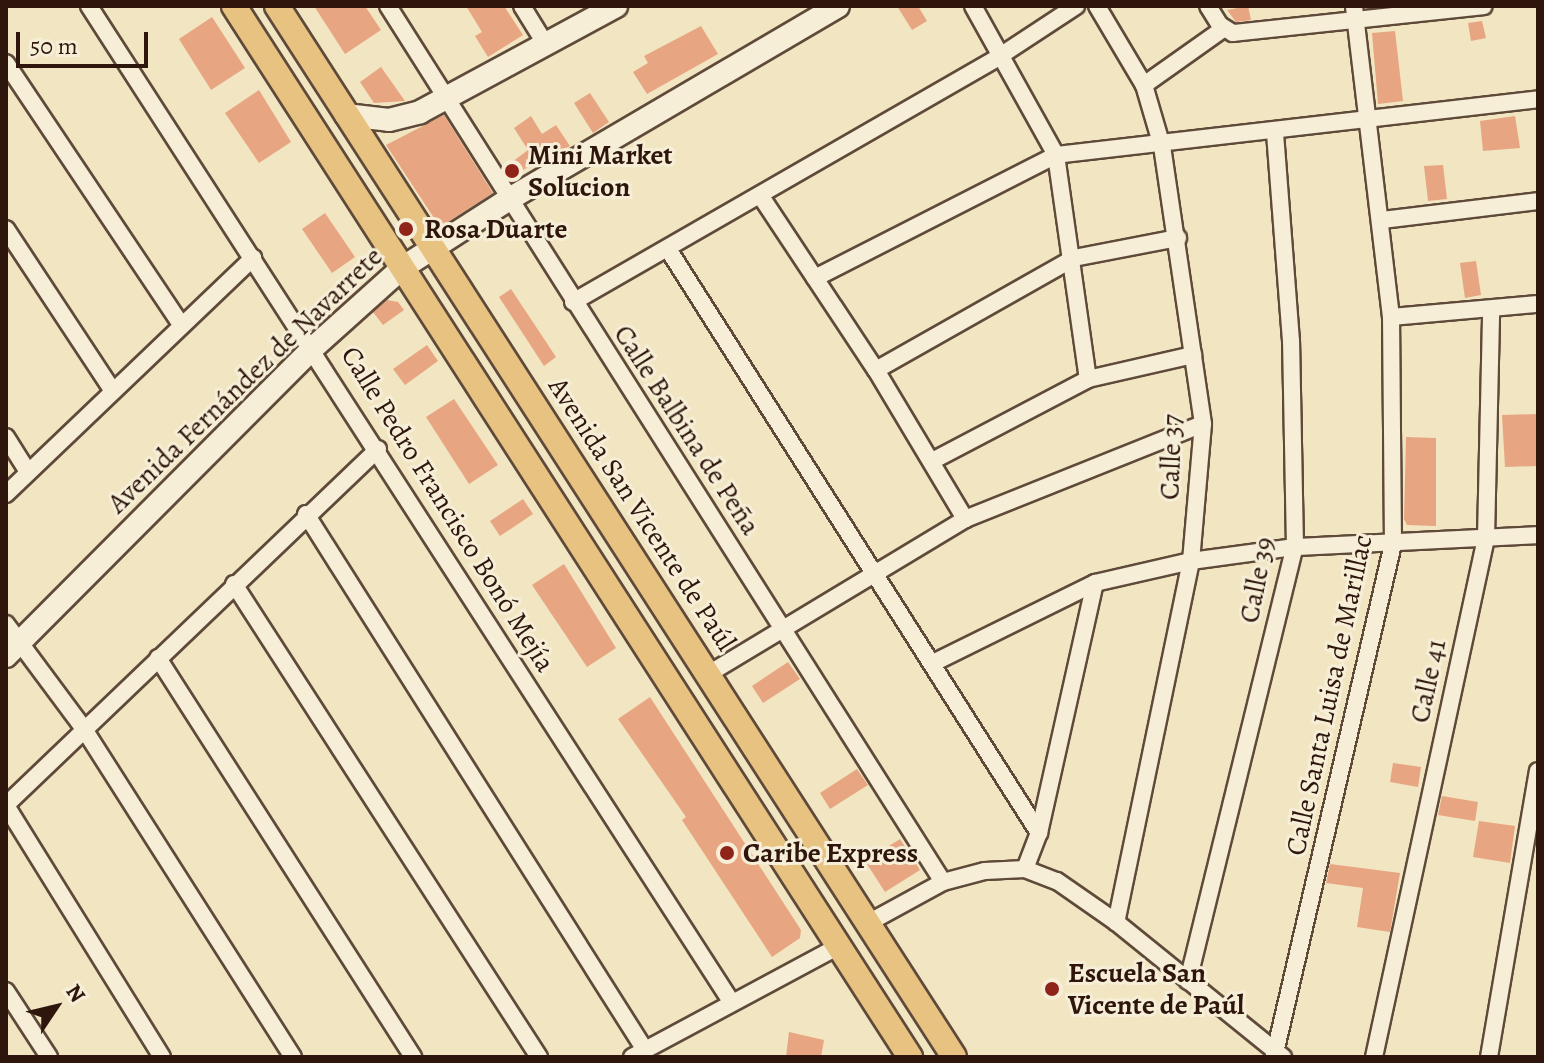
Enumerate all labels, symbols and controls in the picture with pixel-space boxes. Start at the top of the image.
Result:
scale bar [20,16,152,66]
text: 50 m [30,30,78,62]
place label: Mini Market Solucion [528,138,673,204]
marker: Mini Market Solucion [503,162,521,180]
place label: Rosa Duarte [424,212,567,246]
marker: Rosa Duarte [395,218,417,240]
street label: Avenida Fernández de Navarrete [101,240,389,520]
street label: Calle Balbina de Peña [607,319,767,541]
street label: Calle Pedro Francisco Bonó Mejía [334,340,562,678]
street label: Avenida San Vicente de Paúl [541,371,743,657]
street label: Calle 37 [1153,414,1189,500]
street label: Calle Santa Luisa de Marillac [1279,532,1379,858]
street label: Calle 39 [1232,534,1282,626]
street label: Calle 41 [1403,636,1453,726]
place label: Caribe Express [743,836,918,870]
marker: Caribe Express [718,844,736,862]
place label: Escuela San Vicente de Paúl [1068,956,1244,1022]
north arrow [16,967,96,1047]
text: N [59,978,93,1008]
marker: Escuela San Vicente de Paúl [1043,980,1061,998]

